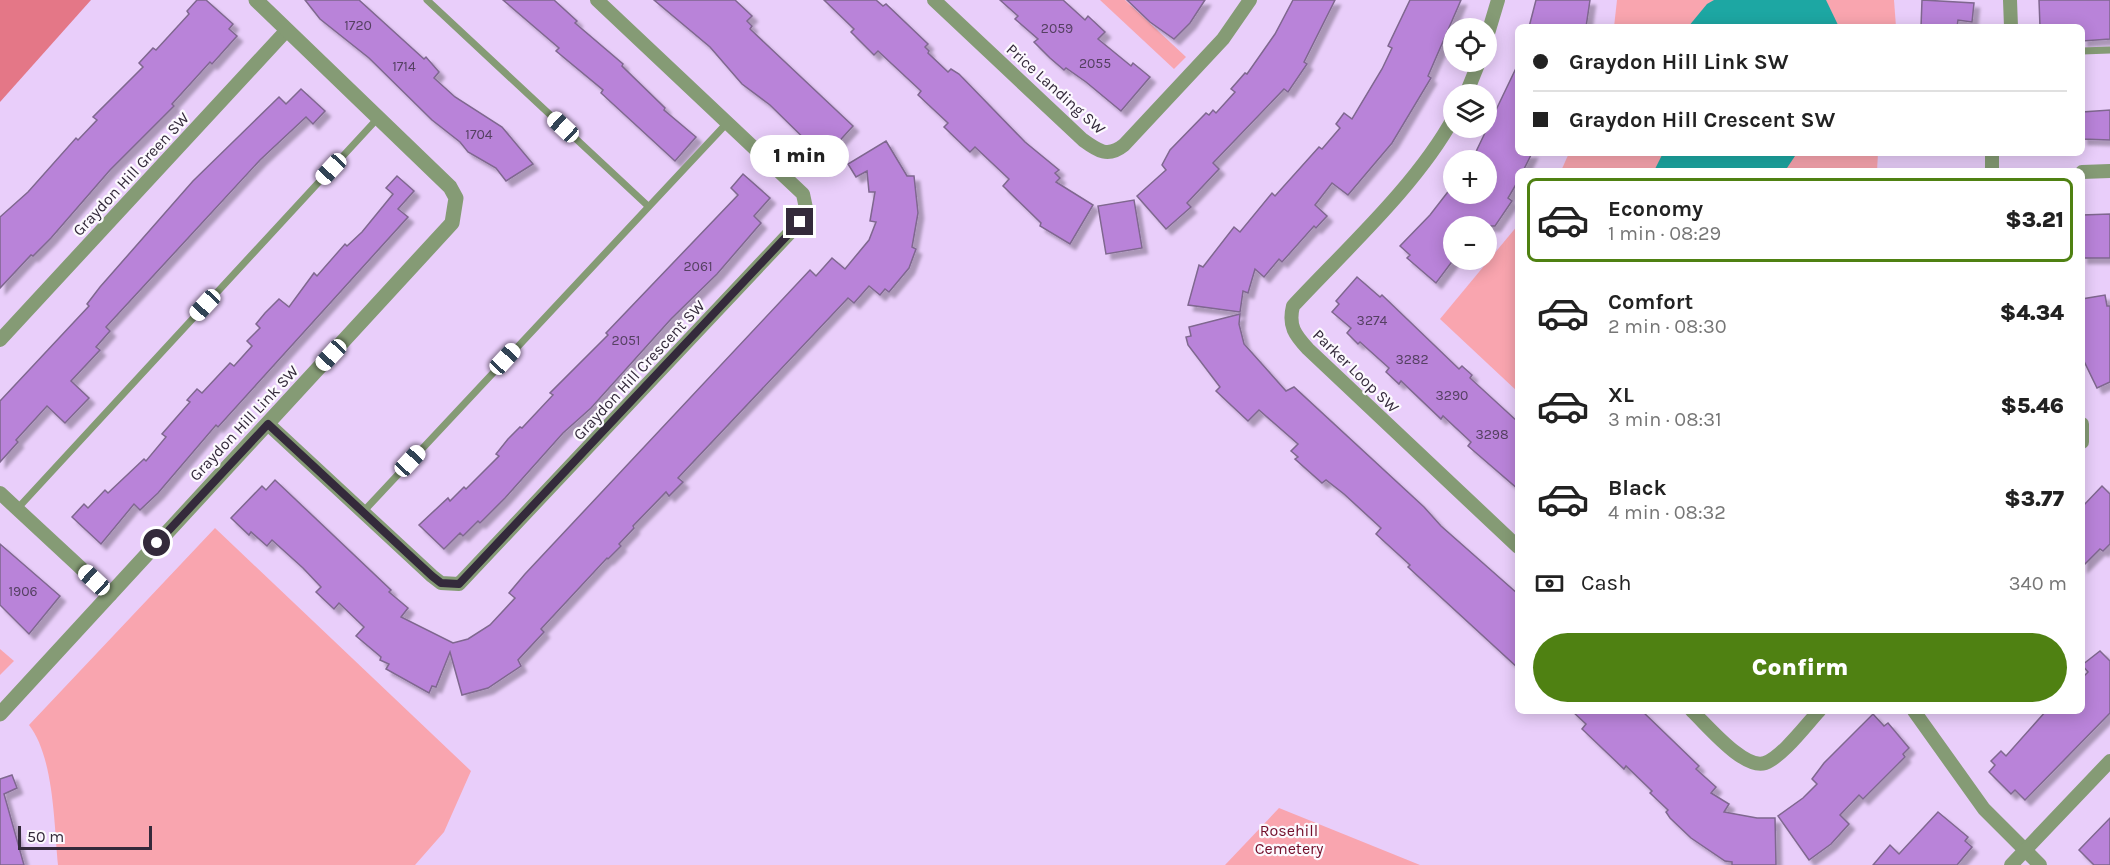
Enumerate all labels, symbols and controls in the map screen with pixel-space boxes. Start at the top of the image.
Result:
house number: 1720 [344,17,372,34]
map controls [1443,18,1497,270]
button: locate [1443,18,1497,72]
house number: 2059 [1041,20,1073,37]
street label: Price Landing SW [1003,40,1110,139]
text: Graydon Hill Link SW [1569,49,1789,75]
house number: 2055 [1079,55,1111,72]
house number: 1714 [392,58,416,75]
button: layers [1443,84,1497,138]
text: Graydon Hill Crescent SW [1569,107,1835,133]
street label: Graydon Hill Green SW [69,108,194,240]
car [544,108,582,146]
house number: 1704 [465,126,493,143]
callout: 1 min [750,135,850,177]
text: 1 min [773,144,826,167]
car [312,150,350,188]
button: + [1443,150,1497,204]
icon: car [1536,193,1590,247]
text: Economy [1608,196,1703,222]
text: $3.21 [2005,207,2064,233]
route end [786,208,813,235]
button: − [1443,216,1497,270]
text: 1 min · 08:29 [1608,222,1721,245]
house number: 2061 [683,258,713,275]
car [186,286,224,324]
icon: car [1536,286,1590,340]
text: Comfort [1608,289,1693,315]
street label: Graydon Hill Crescent SW [569,296,709,444]
text: $4.34 [2000,300,2064,326]
house number: 3274 [1357,312,1388,329]
text: 2 min · 08:30 [1608,315,1727,338]
street label: Parker Loop SW [1309,325,1404,417]
house number: 2051 [612,332,640,349]
car [312,336,350,374]
car [486,340,524,378]
house number: 3282 [1395,351,1429,368]
street label: Graydon Hill Link SW [186,361,303,485]
icon: car [1536,379,1590,433]
text: XL [1608,382,1634,408]
house number: 3290 [1436,387,1468,404]
text: $5.46 [2001,393,2064,419]
text: 3 min · 08:31 [1608,408,1722,431]
house number: 3298 [1475,426,1509,443]
car [391,442,429,480]
icon: car [1536,472,1590,526]
text: Black [1608,475,1667,501]
text: $3.77 [2004,486,2064,512]
text: 4 min · 08:32 [1608,501,1726,524]
route start [143,529,170,556]
car [75,561,113,599]
icon: cash [1533,567,1566,600]
text: Cash [1581,570,1631,596]
text: 340 m [2009,572,2067,595]
house number: 1906 [8,583,38,600]
button: Confirm [1533,633,2067,702]
park label: Rosehill Cemetery [1255,821,1324,858]
scale bar [18,823,152,850]
text: 50 m [27,827,64,846]

